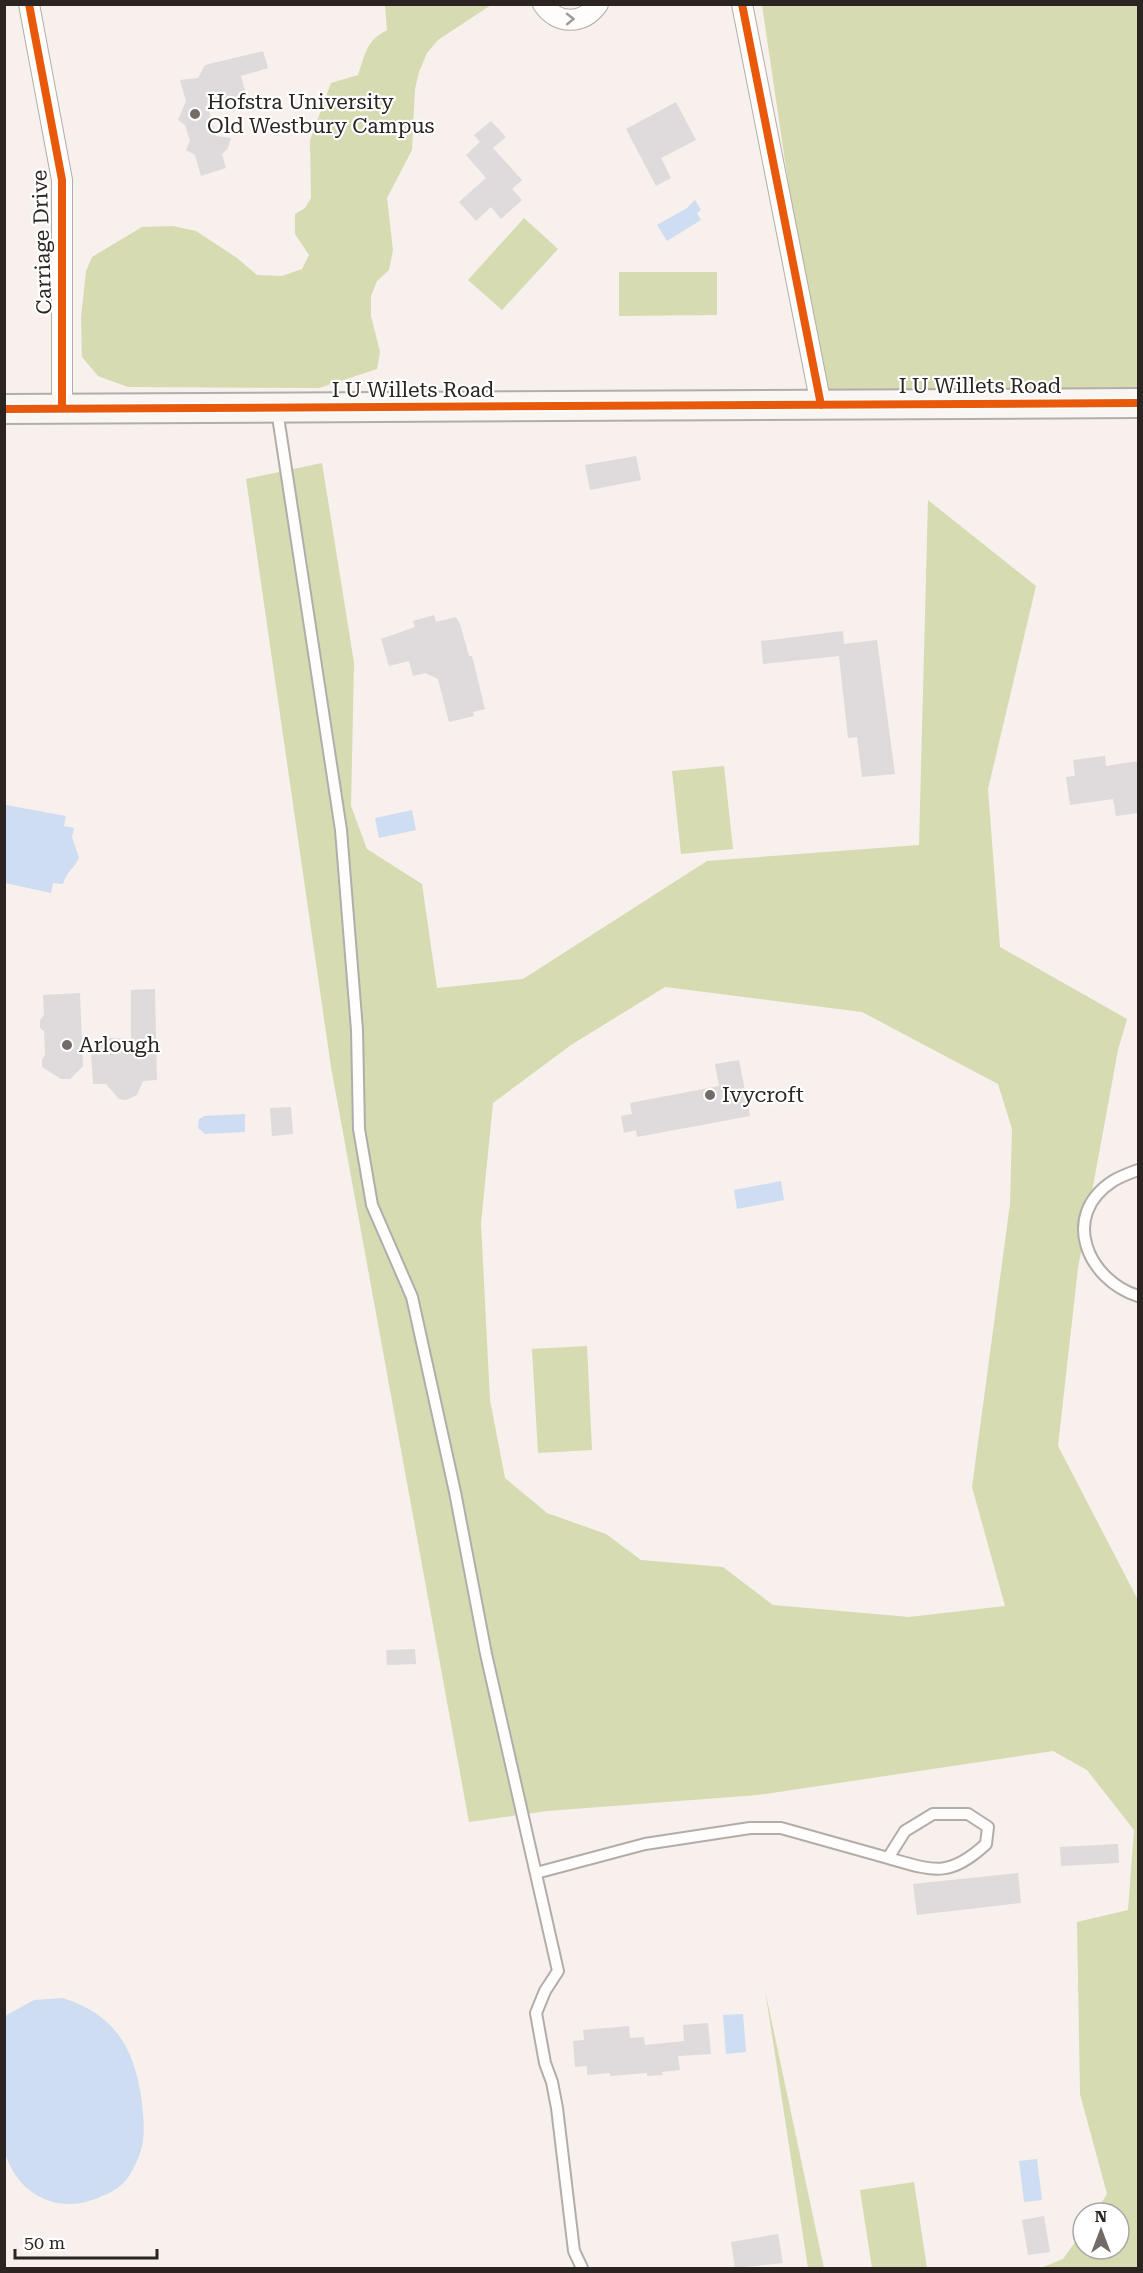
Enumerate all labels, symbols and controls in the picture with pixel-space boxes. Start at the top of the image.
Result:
one-way arrow [566,13,575,25]
place label: Hofstra University Old Westbury Campus [207,90,435,138]
marker: Hofstra University Old Westbury Campus [188,107,202,121]
street label: Carriage Drive [27,169,57,315]
street label: I U Willets Road [899,374,1062,398]
street label: I U Willets Road [332,378,495,402]
place label: Arlough [79,1033,161,1057]
marker: Arlough [60,1038,74,1052]
place label: Ivycroft [722,1083,804,1107]
marker: Ivycroft [703,1088,717,1102]
north arrow [1071,2201,1131,2261]
text: N [1095,2207,1107,2226]
scale bar [15,2222,158,2260]
text: 50 m [24,2232,65,2253]

